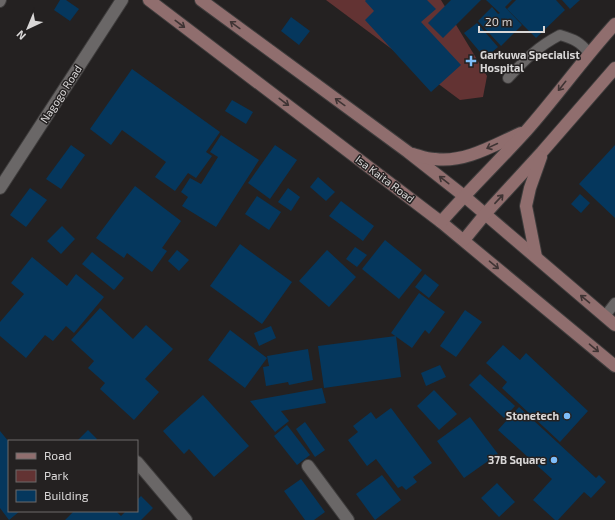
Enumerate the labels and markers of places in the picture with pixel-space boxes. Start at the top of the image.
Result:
place label: Garkuwa Specialist Hospital [480,48,580,74]
marker: Garkuwa Specialist Hospital [465,55,477,67]
place label: Stonetech [506,409,559,422]
marker: Stonetech [562,411,572,421]
place label: 37B Square [488,453,546,466]
marker: 37B Square [549,455,559,465]

